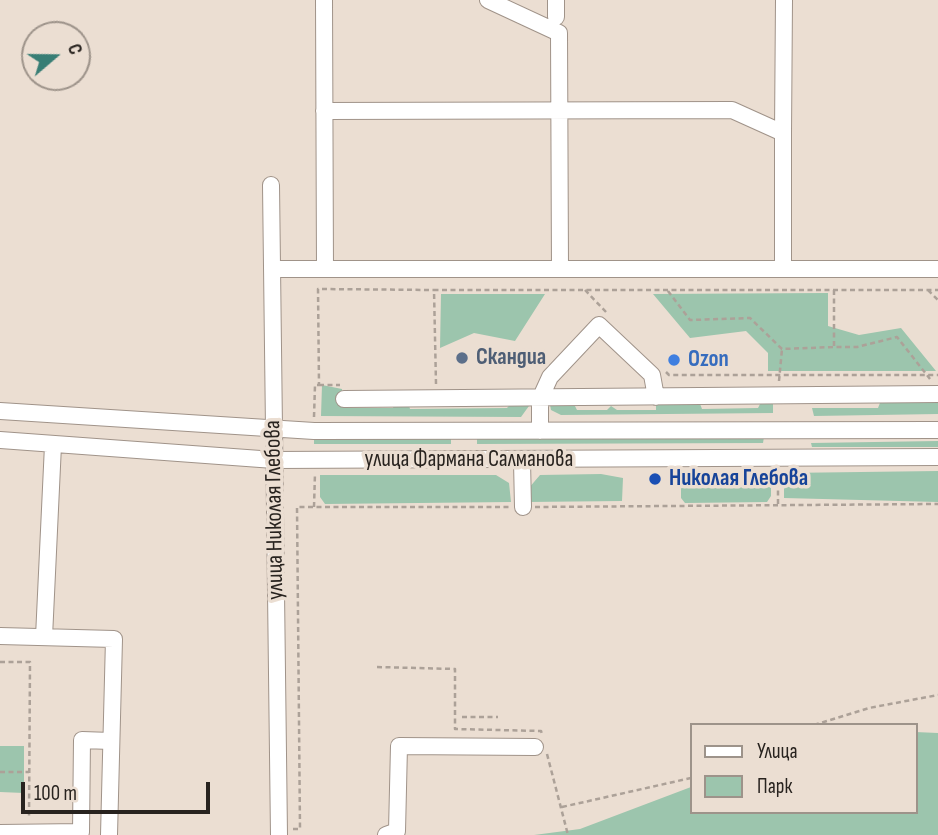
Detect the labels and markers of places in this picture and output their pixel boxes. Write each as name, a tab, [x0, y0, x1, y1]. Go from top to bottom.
place label: Скандиа	[476, 344, 546, 372]
place label: Ozon	[688, 346, 729, 374]
marker: Скандиа	[454, 350, 470, 366]
marker: Ozon	[666, 352, 682, 368]
place label: Николая Глебова	[669, 465, 808, 493]
marker: Николая Глебова	[647, 471, 663, 487]

